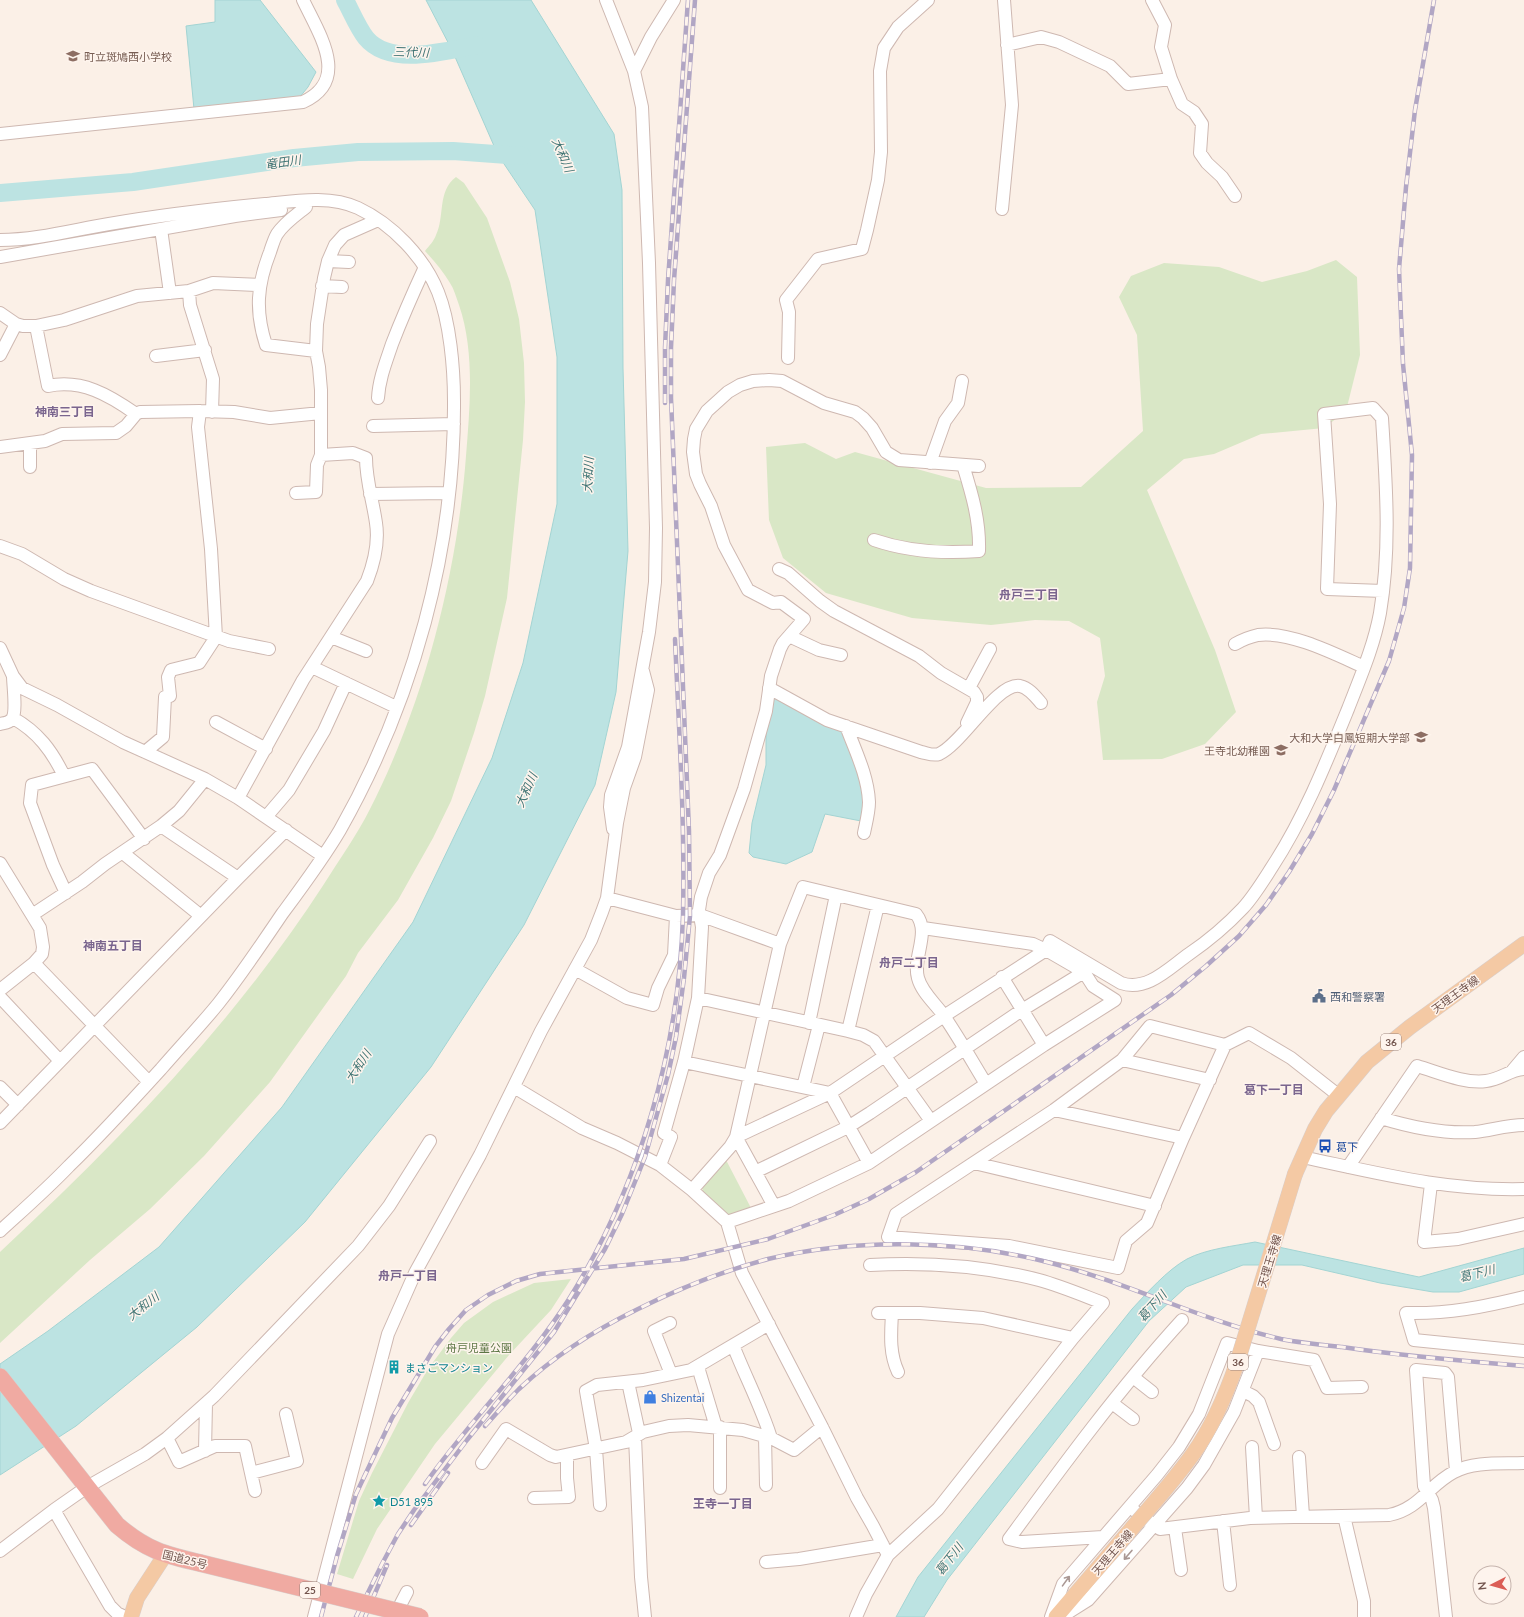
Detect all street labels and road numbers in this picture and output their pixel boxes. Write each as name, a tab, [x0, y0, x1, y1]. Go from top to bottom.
street label: 天理王寺線	[1429, 973, 1481, 1015]
road number: 36	[1381, 1034, 1401, 1050]
street label: 天理王寺線	[1255, 1233, 1283, 1289]
road number: 36	[1228, 1354, 1248, 1370]
street label: 天理王寺線	[1089, 1527, 1135, 1577]
street label: 国道25号	[161, 1547, 209, 1571]
road number: 25	[300, 1582, 320, 1598]

